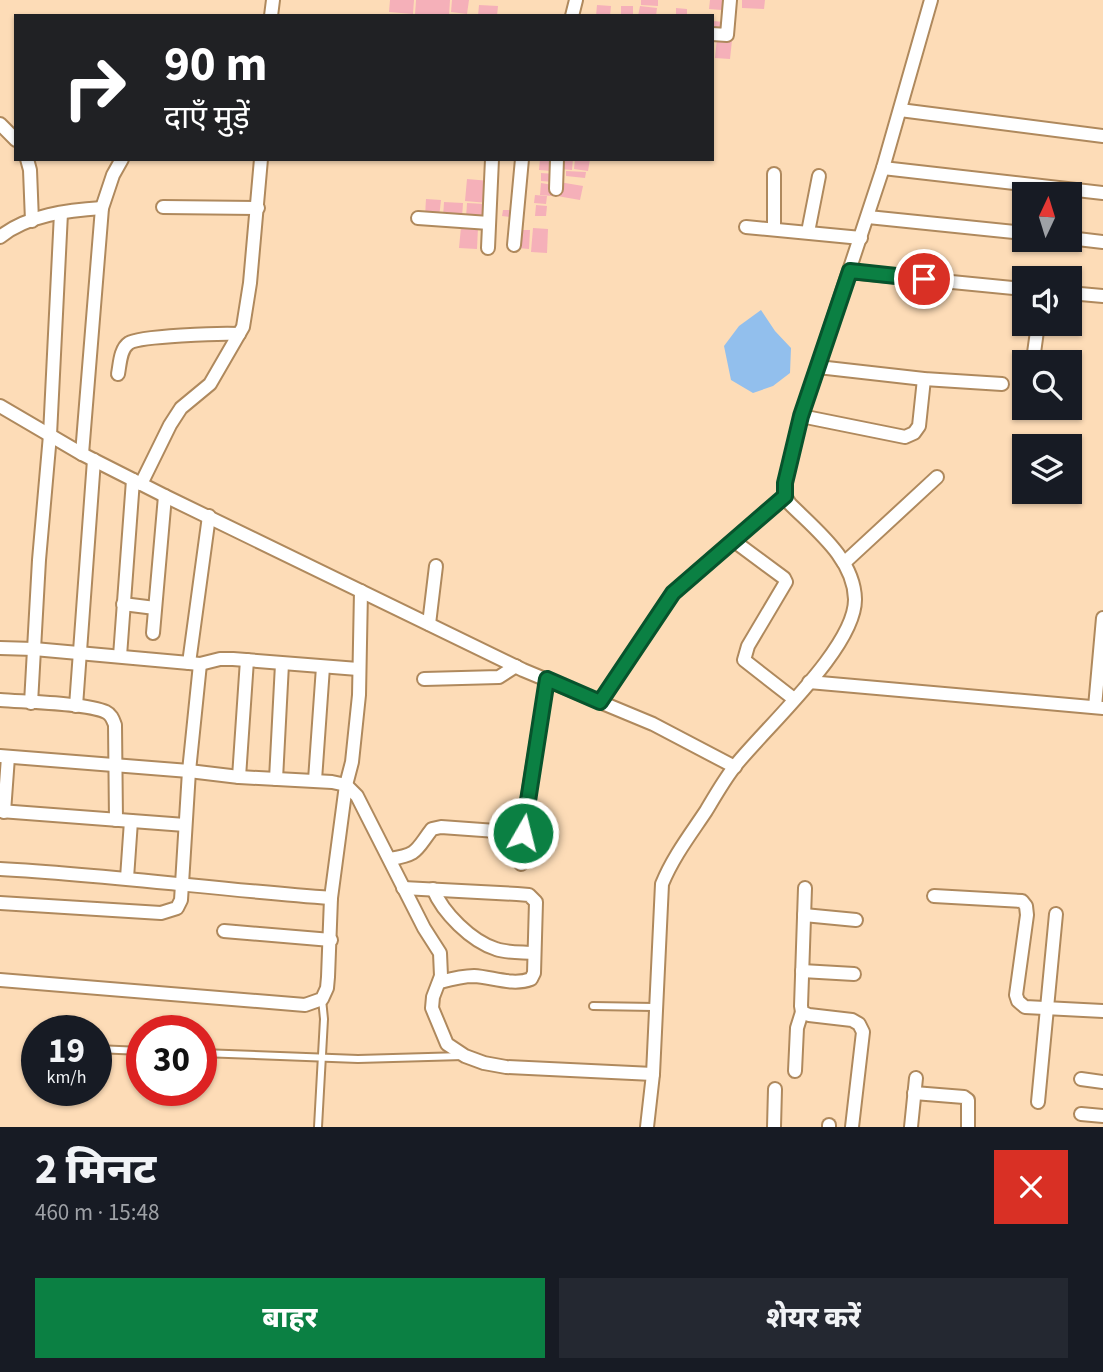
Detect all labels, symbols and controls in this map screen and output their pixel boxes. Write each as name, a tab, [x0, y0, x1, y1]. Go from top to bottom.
text: 90 m	[164, 30, 268, 100]
icon: right	[49, 42, 140, 133]
text: दाएँ मुड़ें	[164, 95, 250, 141]
north arrow	[1012, 182, 1082, 252]
map controls	[1012, 182, 1082, 504]
pin	[894, 249, 954, 309]
icon: arrive	[905, 260, 943, 298]
button: sound	[1012, 266, 1082, 336]
button: search	[1012, 350, 1082, 420]
button: layers	[1012, 434, 1082, 504]
position arrow	[486, 796, 560, 870]
speed limit sign: 30	[126, 1015, 217, 1106]
text: 19	[48, 1026, 85, 1076]
text: km/h	[47, 1065, 86, 1090]
text: 2 मिनट	[35, 1140, 156, 1200]
button: close	[994, 1150, 1068, 1224]
text: 460 m · 15:48	[35, 1196, 159, 1229]
button: बाहर	[35, 1278, 545, 1358]
button: शेयर करें	[559, 1278, 1068, 1358]

